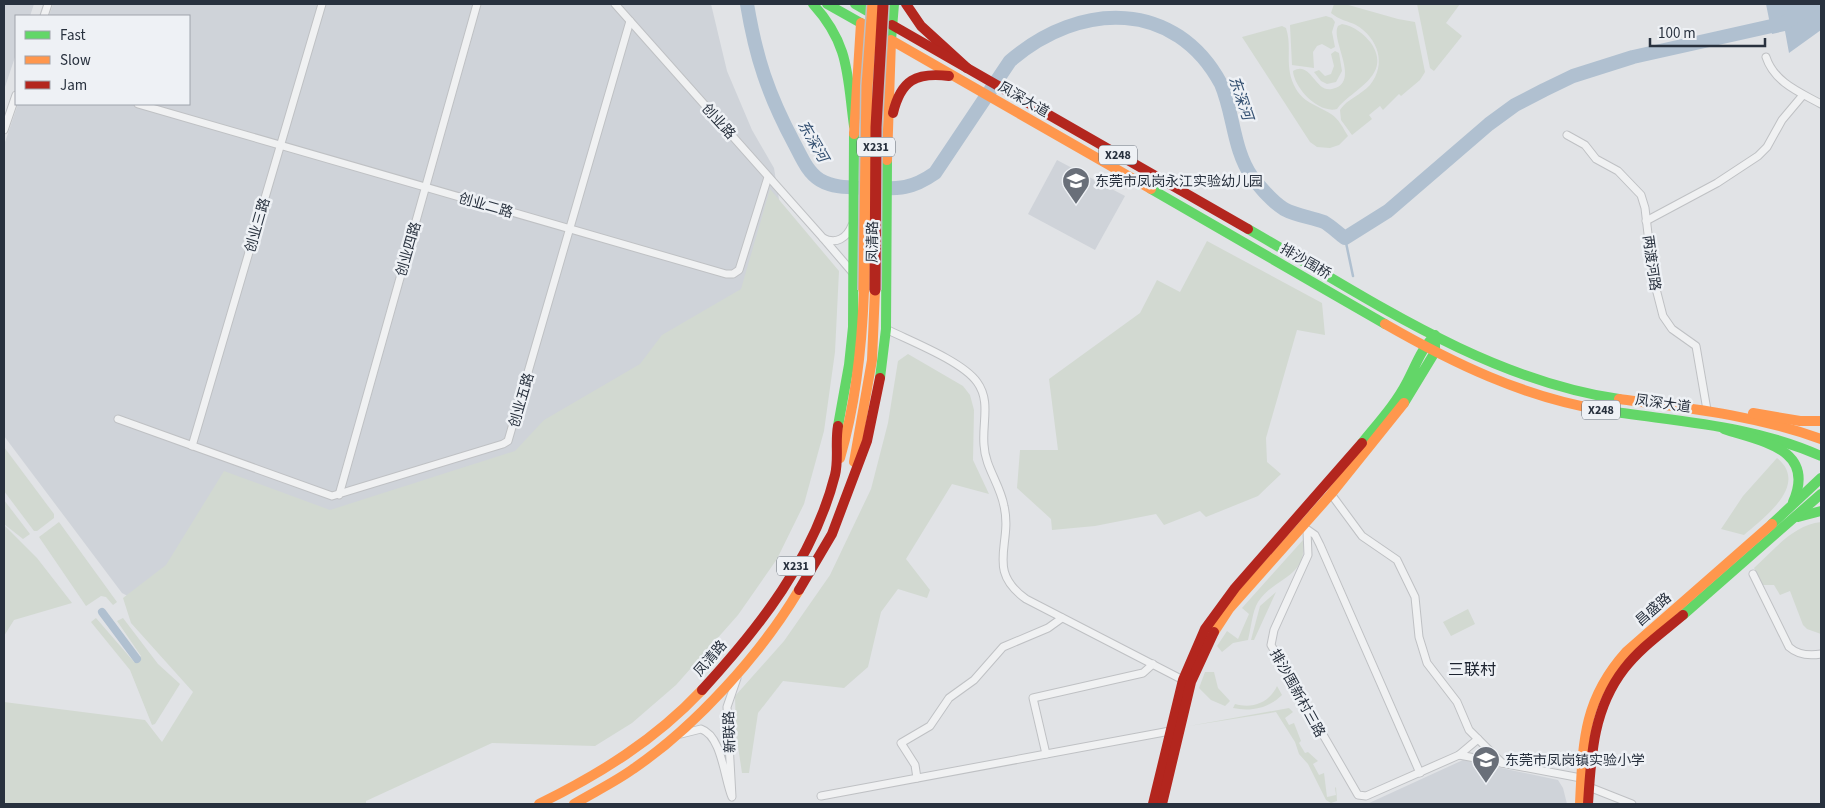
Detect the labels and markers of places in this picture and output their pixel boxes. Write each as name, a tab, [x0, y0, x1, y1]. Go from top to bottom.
school or university icon: 东莞市凤岗永江实验幼儿园	[1061, 166, 1091, 205]
place label: 东莞市凤岗永江实验幼儿园	[1095, 172, 1263, 192]
school or university icon: 东莞市凤岗镇实验小学	[1471, 745, 1501, 784]
place label: 东莞市凤岗镇实验小学	[1505, 751, 1645, 771]

